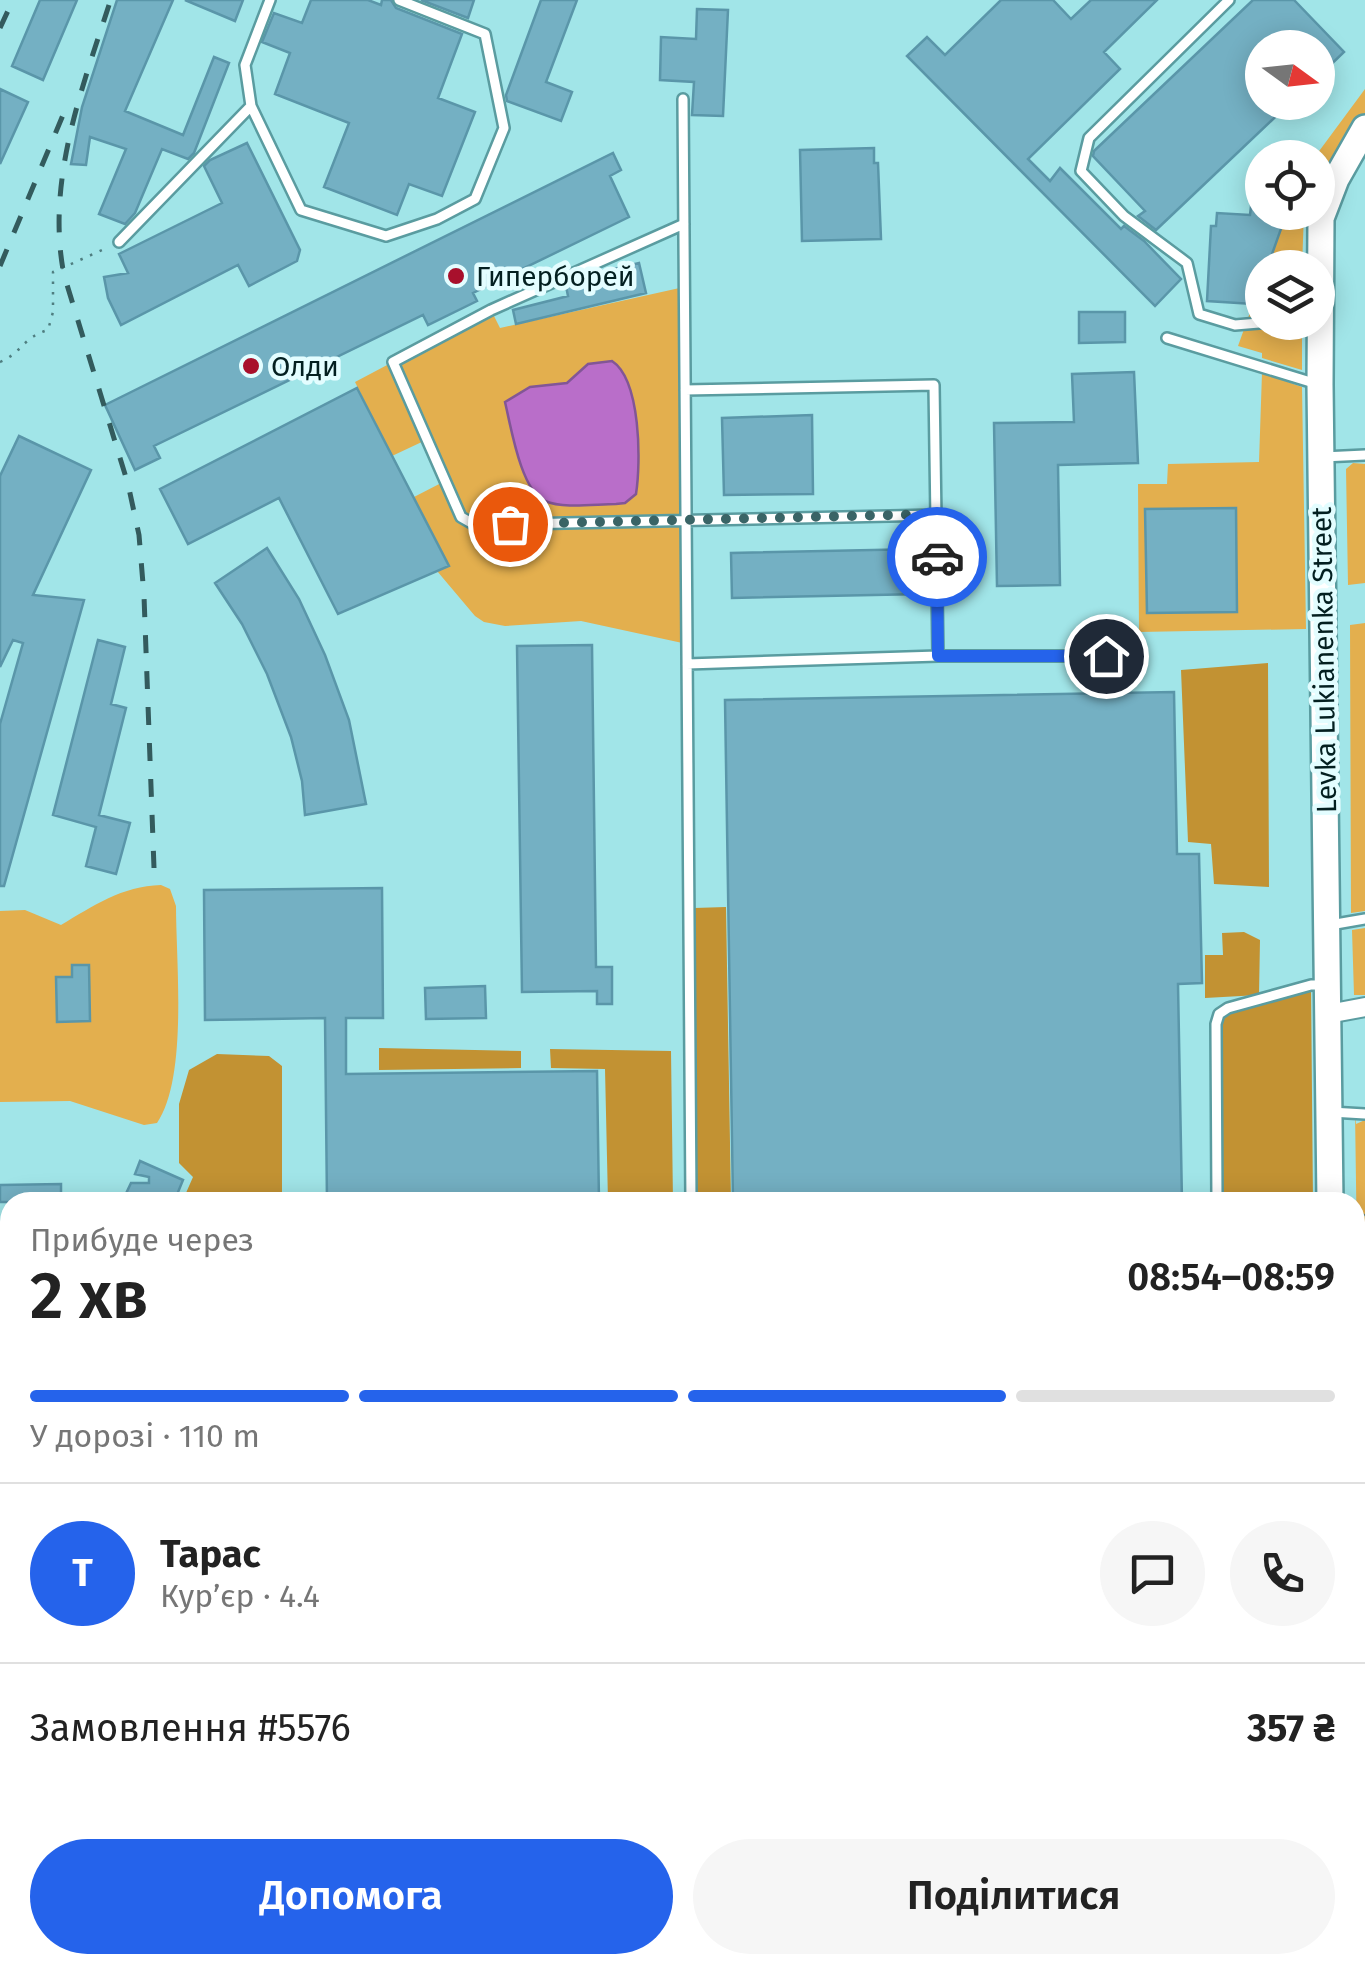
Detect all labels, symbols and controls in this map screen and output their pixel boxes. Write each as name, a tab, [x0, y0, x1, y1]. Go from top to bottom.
north arrow	[1245, 30, 1335, 120]
map controls	[1245, 30, 1335, 340]
button: locate	[1245, 140, 1335, 230]
button: layers	[1245, 250, 1335, 340]
place label: Гиперборей	[476, 260, 634, 293]
marker: Гиперборей	[445, 265, 467, 287]
place label: Олди	[271, 350, 339, 383]
marker: Олди	[240, 355, 262, 377]
pin	[468, 482, 553, 567]
icon: bag	[483, 497, 538, 552]
street label: Levka Lukianenka Street	[1305, 506, 1343, 814]
courier	[887, 507, 987, 607]
icon: car	[910, 530, 965, 585]
pin	[1064, 614, 1149, 699]
icon: home	[1079, 629, 1134, 684]
text: Прибуде через	[30, 1221, 254, 1259]
text: 08:54–08:59	[1127, 1254, 1335, 1300]
text: 2 хв	[30, 1257, 148, 1335]
text: У дорозі · 110 m	[30, 1417, 260, 1455]
button: chat	[1100, 1521, 1205, 1626]
button: phone	[1230, 1521, 1335, 1626]
text: Тарас	[160, 1531, 261, 1577]
text: Т	[72, 1550, 93, 1596]
text: Кур’єр · 4.4	[160, 1577, 320, 1615]
text: Замовлення #5576	[30, 1705, 351, 1751]
text: 357 ₴	[1247, 1705, 1335, 1751]
button: Допомога	[30, 1839, 673, 1954]
button: Поділитися	[693, 1839, 1335, 1954]

